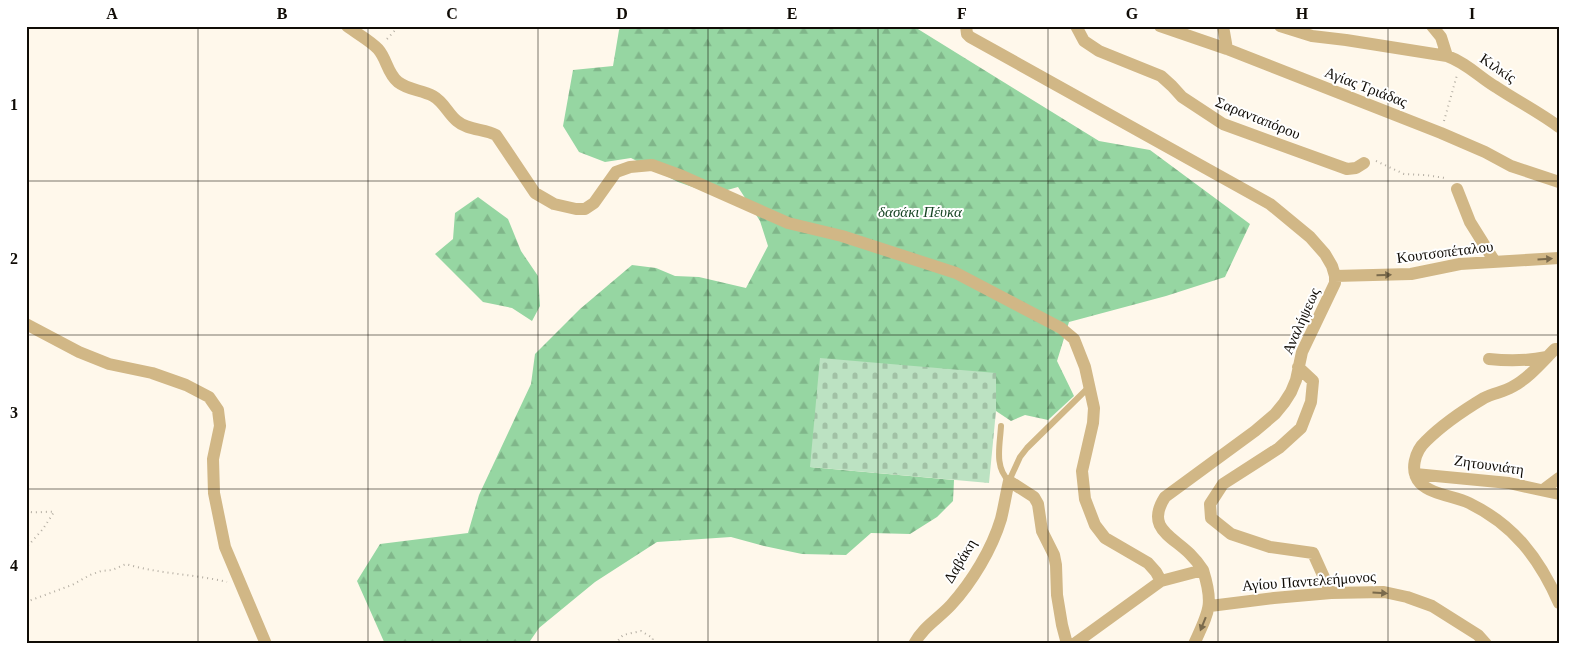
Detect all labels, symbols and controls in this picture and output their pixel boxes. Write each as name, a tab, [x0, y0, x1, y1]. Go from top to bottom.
text: A	[106, 5, 118, 22]
text: B	[277, 5, 288, 22]
text: C	[446, 5, 458, 22]
text: D	[616, 5, 628, 22]
text: E	[787, 5, 797, 22]
text: F	[957, 5, 967, 22]
text: G	[1126, 5, 1139, 22]
text: H	[1296, 5, 1309, 22]
text: I	[1469, 5, 1475, 22]
street label: Κιλκίς	[1477, 50, 1519, 86]
street label: Αγίας Τριάδας	[1322, 64, 1410, 110]
street label: Σαρανταπόρου	[1213, 94, 1303, 142]
text: 1	[10, 96, 18, 113]
park label: δασάκι Πέυκα	[878, 204, 963, 220]
street label: Κουτσοπέταλου	[1396, 238, 1494, 266]
text: 2	[10, 250, 18, 267]
one-way arrow	[1538, 255, 1554, 263]
one-way arrow	[1376, 271, 1392, 279]
street label: Αναλήψεως	[1279, 285, 1323, 357]
text: 3	[10, 404, 18, 421]
street label: Ζητουνιάτη	[1453, 452, 1525, 478]
street label: Δαβάκη	[941, 536, 979, 586]
text: 4	[10, 557, 18, 574]
street label: Αγίου Παντελεήμονος	[1242, 568, 1377, 594]
one-way arrow	[1373, 589, 1389, 597]
one-way arrow	[1199, 617, 1207, 632]

